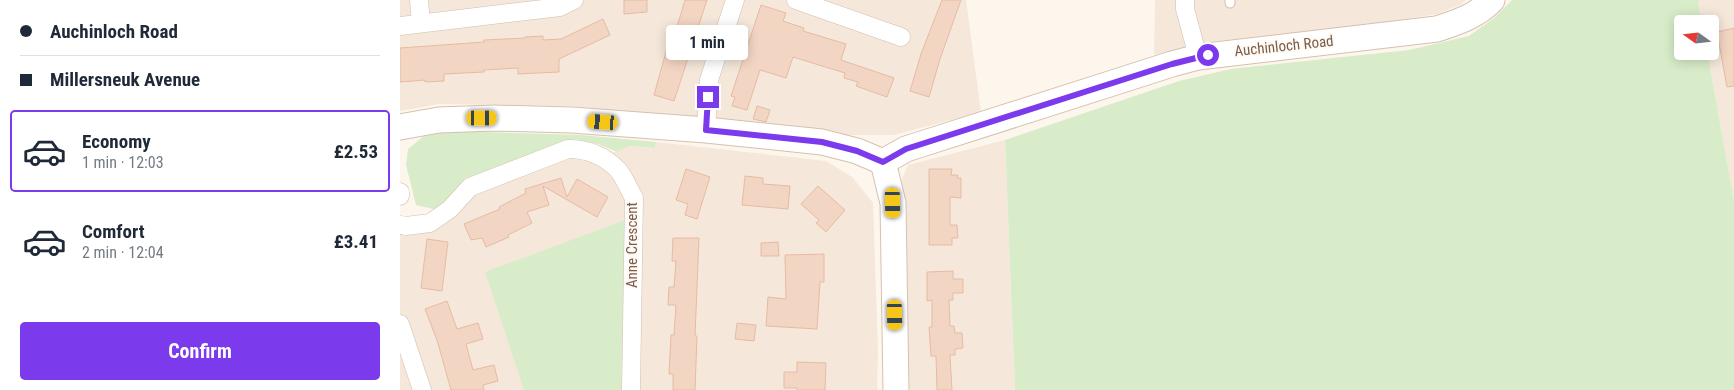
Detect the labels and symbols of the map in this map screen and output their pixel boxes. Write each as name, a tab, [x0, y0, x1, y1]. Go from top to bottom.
north arrow	[1674, 15, 1719, 60]
callout: 1 min	[667, 24, 749, 59]
street label: Auchinloch Road	[1234, 32, 1334, 60]
route start	[1197, 44, 1219, 66]
route end	[697, 86, 719, 108]
car	[467, 111, 497, 126]
car	[587, 113, 618, 131]
car	[885, 188, 900, 218]
street label: Anne Crescent	[623, 202, 641, 288]
car	[887, 300, 902, 330]

